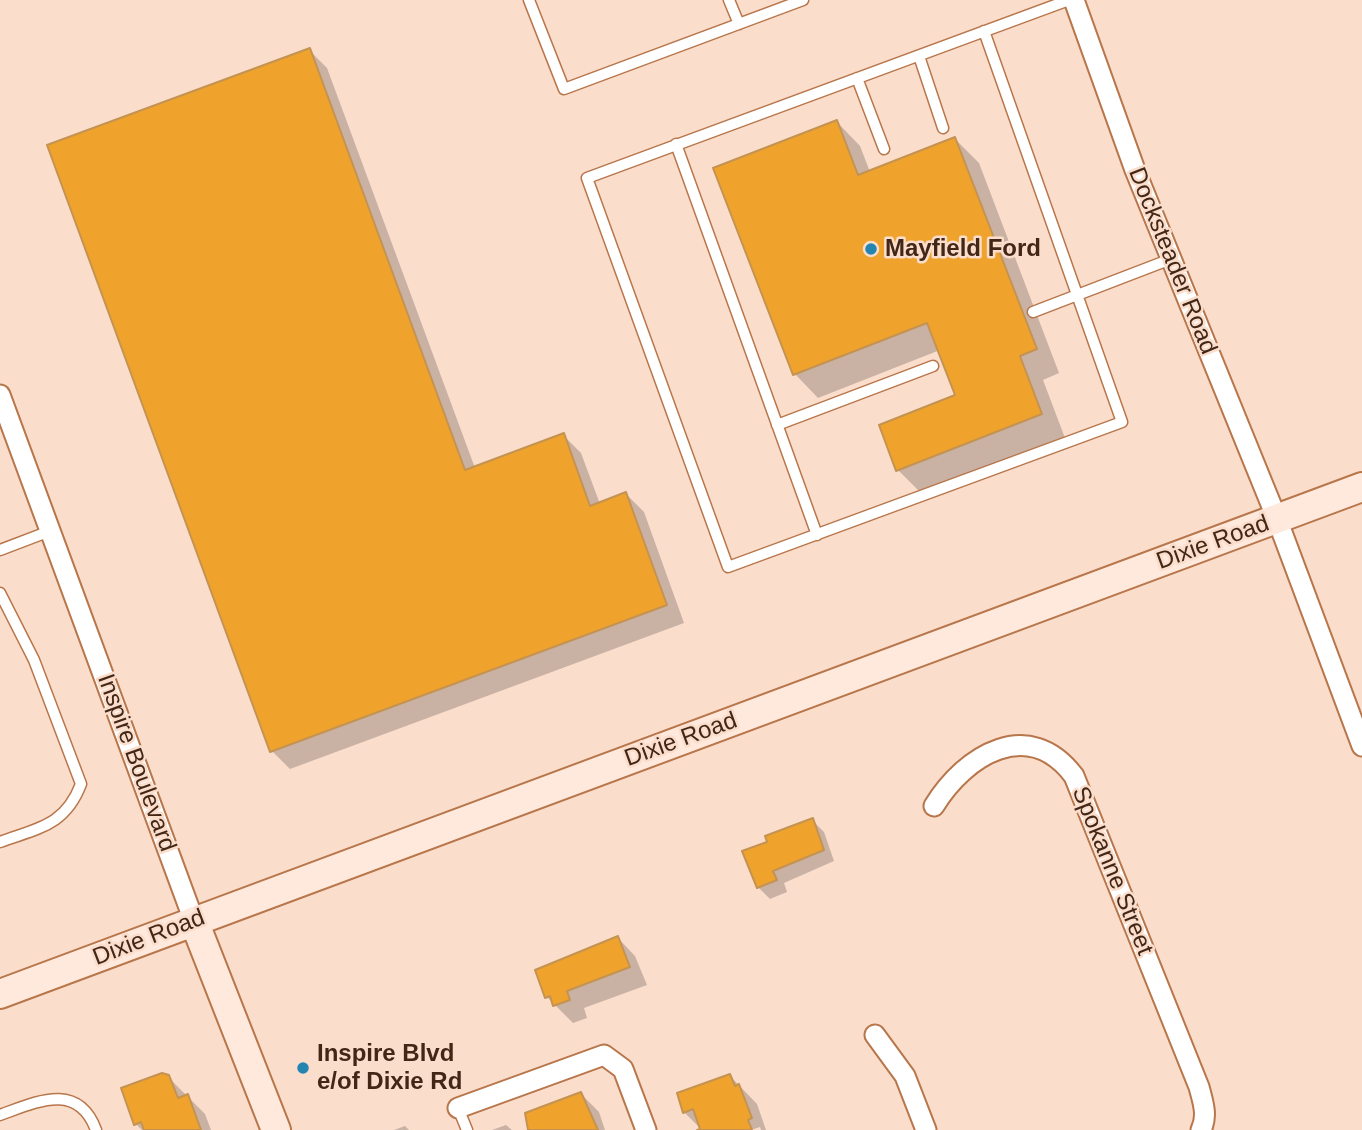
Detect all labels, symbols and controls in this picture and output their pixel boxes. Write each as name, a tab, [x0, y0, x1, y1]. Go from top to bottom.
street label: Docksteader Road	[1121, 163, 1223, 359]
place label: Mayfield Ford	[885, 235, 1041, 263]
marker: Mayfield Ford	[863, 241, 879, 257]
street label: Dixie Road	[1153, 509, 1273, 577]
street label: Inspire Boulevard	[91, 670, 181, 856]
street label: Dixie Road	[621, 706, 741, 774]
street label: Spokanne Street	[1065, 783, 1159, 959]
street label: Dixie Road	[89, 904, 209, 972]
place label: Inspire Blvd e/of Dixie Rd	[317, 1040, 462, 1096]
marker: Inspire Blvd e/of Dixie Rd	[295, 1060, 311, 1076]

